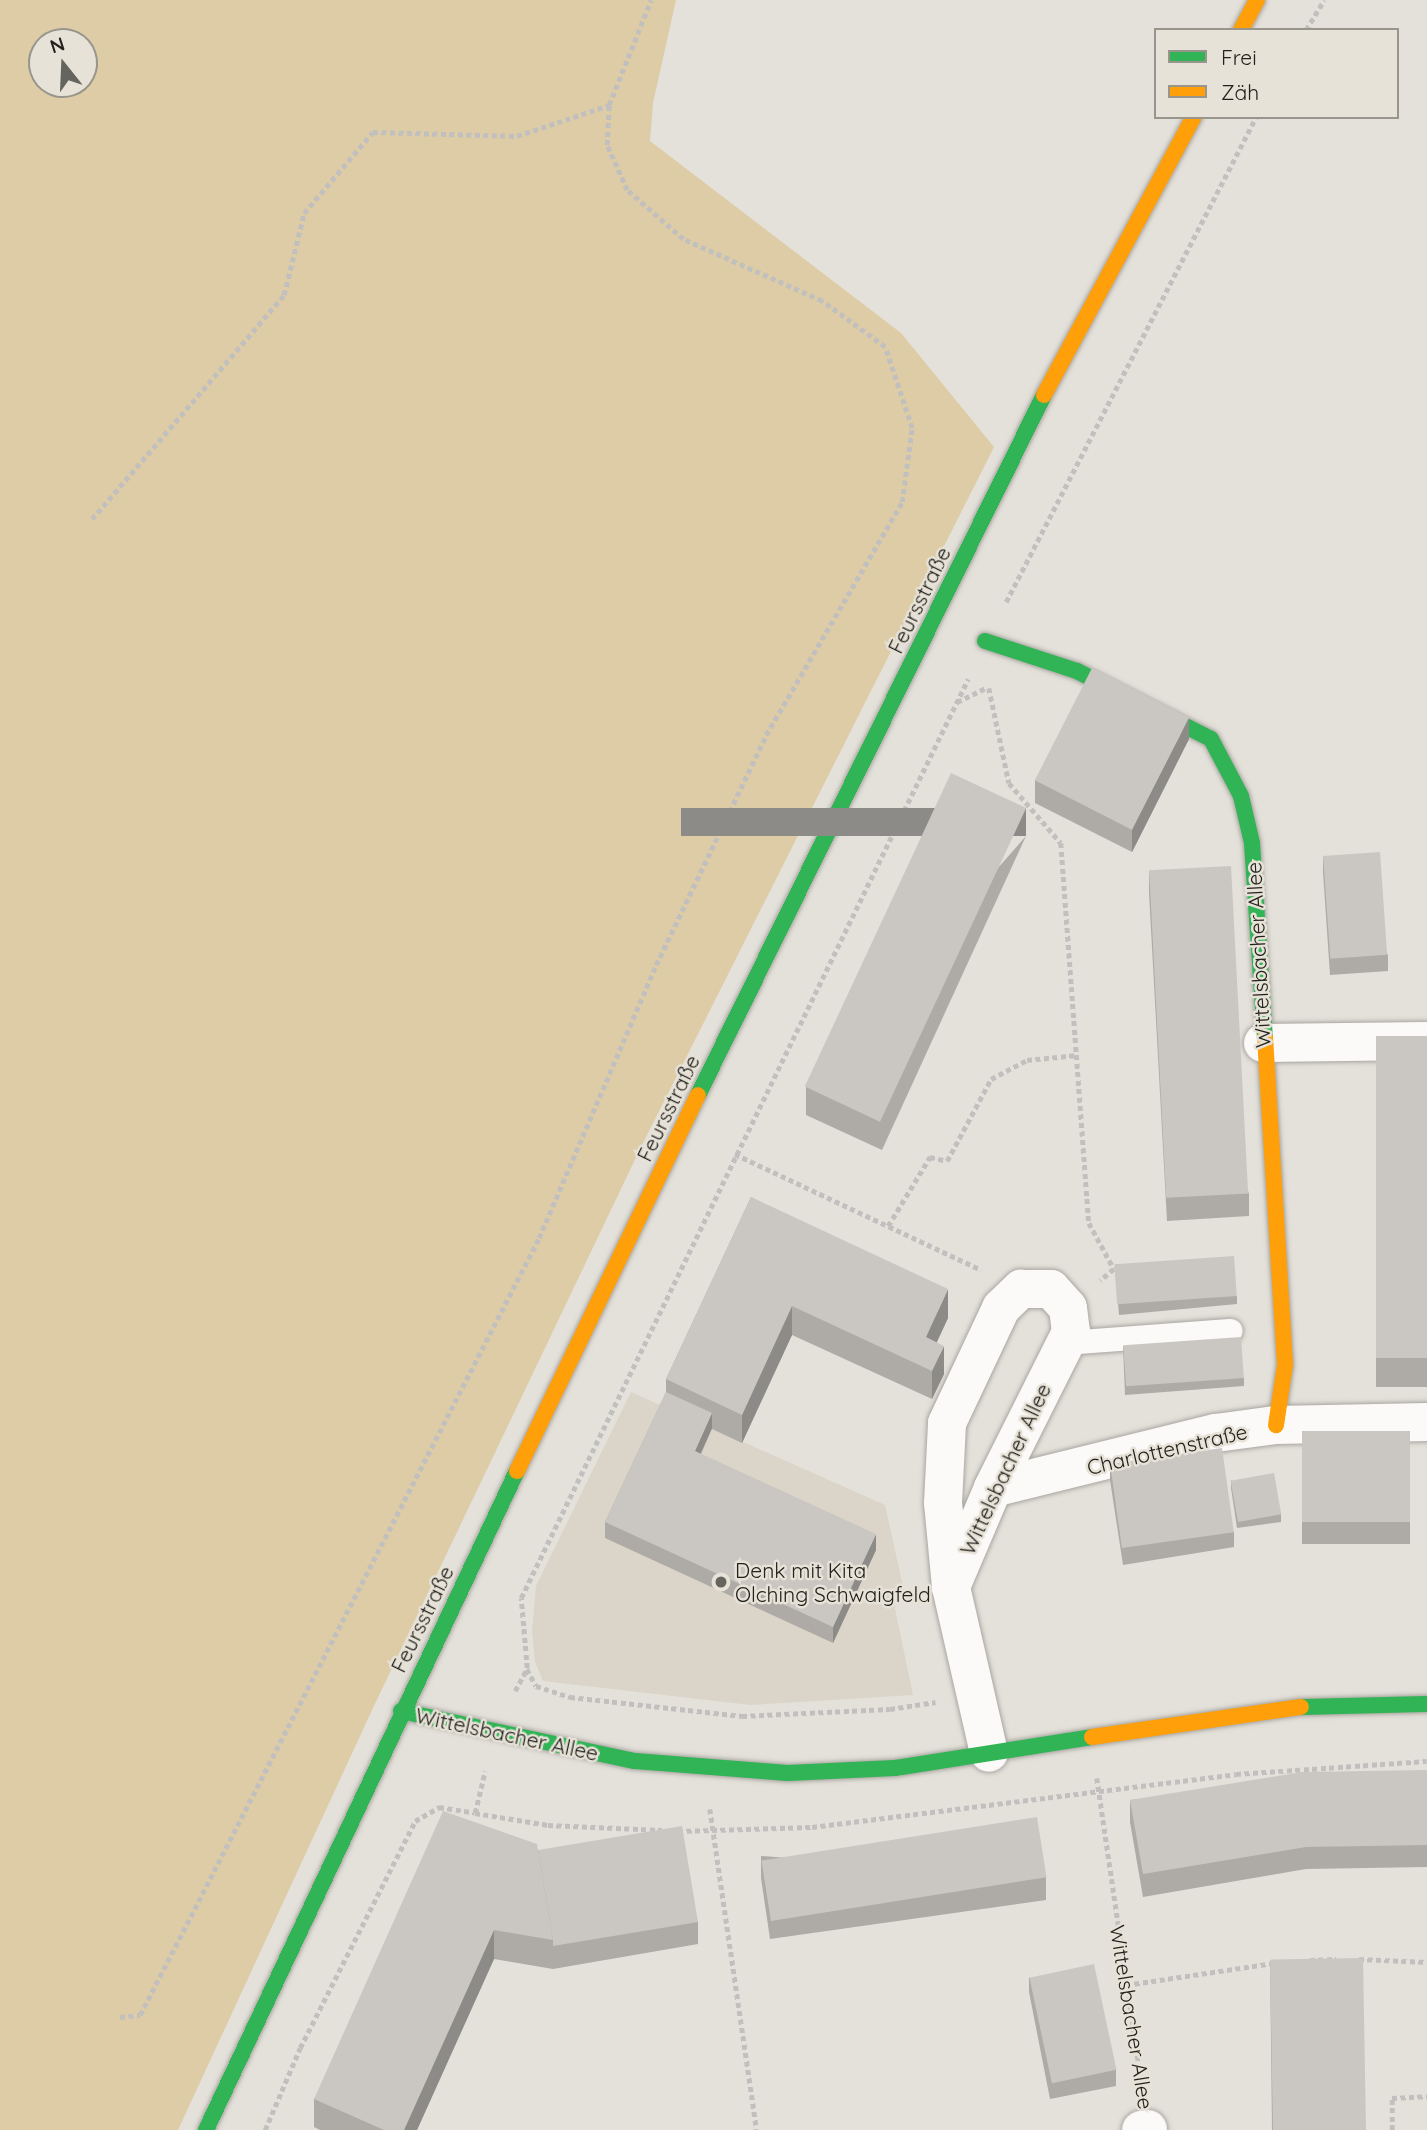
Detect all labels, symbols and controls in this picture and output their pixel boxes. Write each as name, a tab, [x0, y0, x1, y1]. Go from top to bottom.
north arrow	[28, 28, 98, 98]
legend	[1154, 28, 1399, 119]
text: N	[47, 31, 67, 59]
text: Frei	[1221, 44, 1257, 70]
text: Zäh	[1221, 79, 1259, 105]
street label: Feursstraße	[882, 543, 956, 657]
street label: Wittelsbacher Allee	[1241, 861, 1275, 1049]
street label: Feursstraße	[631, 1051, 705, 1165]
street label: Wittelsbacher Allee	[954, 1379, 1056, 1559]
street label: Charlottenstraße	[1084, 1418, 1250, 1480]
place label: Denk mit Kita Olching Schwaigfeld	[735, 1557, 931, 1607]
street label: Feursstraße	[385, 1562, 459, 1676]
marker: Denk mit Kita Olching Schwaigfeld	[713, 1574, 729, 1590]
street label: Wittelsbacher Allee	[413, 1702, 601, 1766]
street label: Wittelsbacher Allee	[1105, 1923, 1159, 2111]

